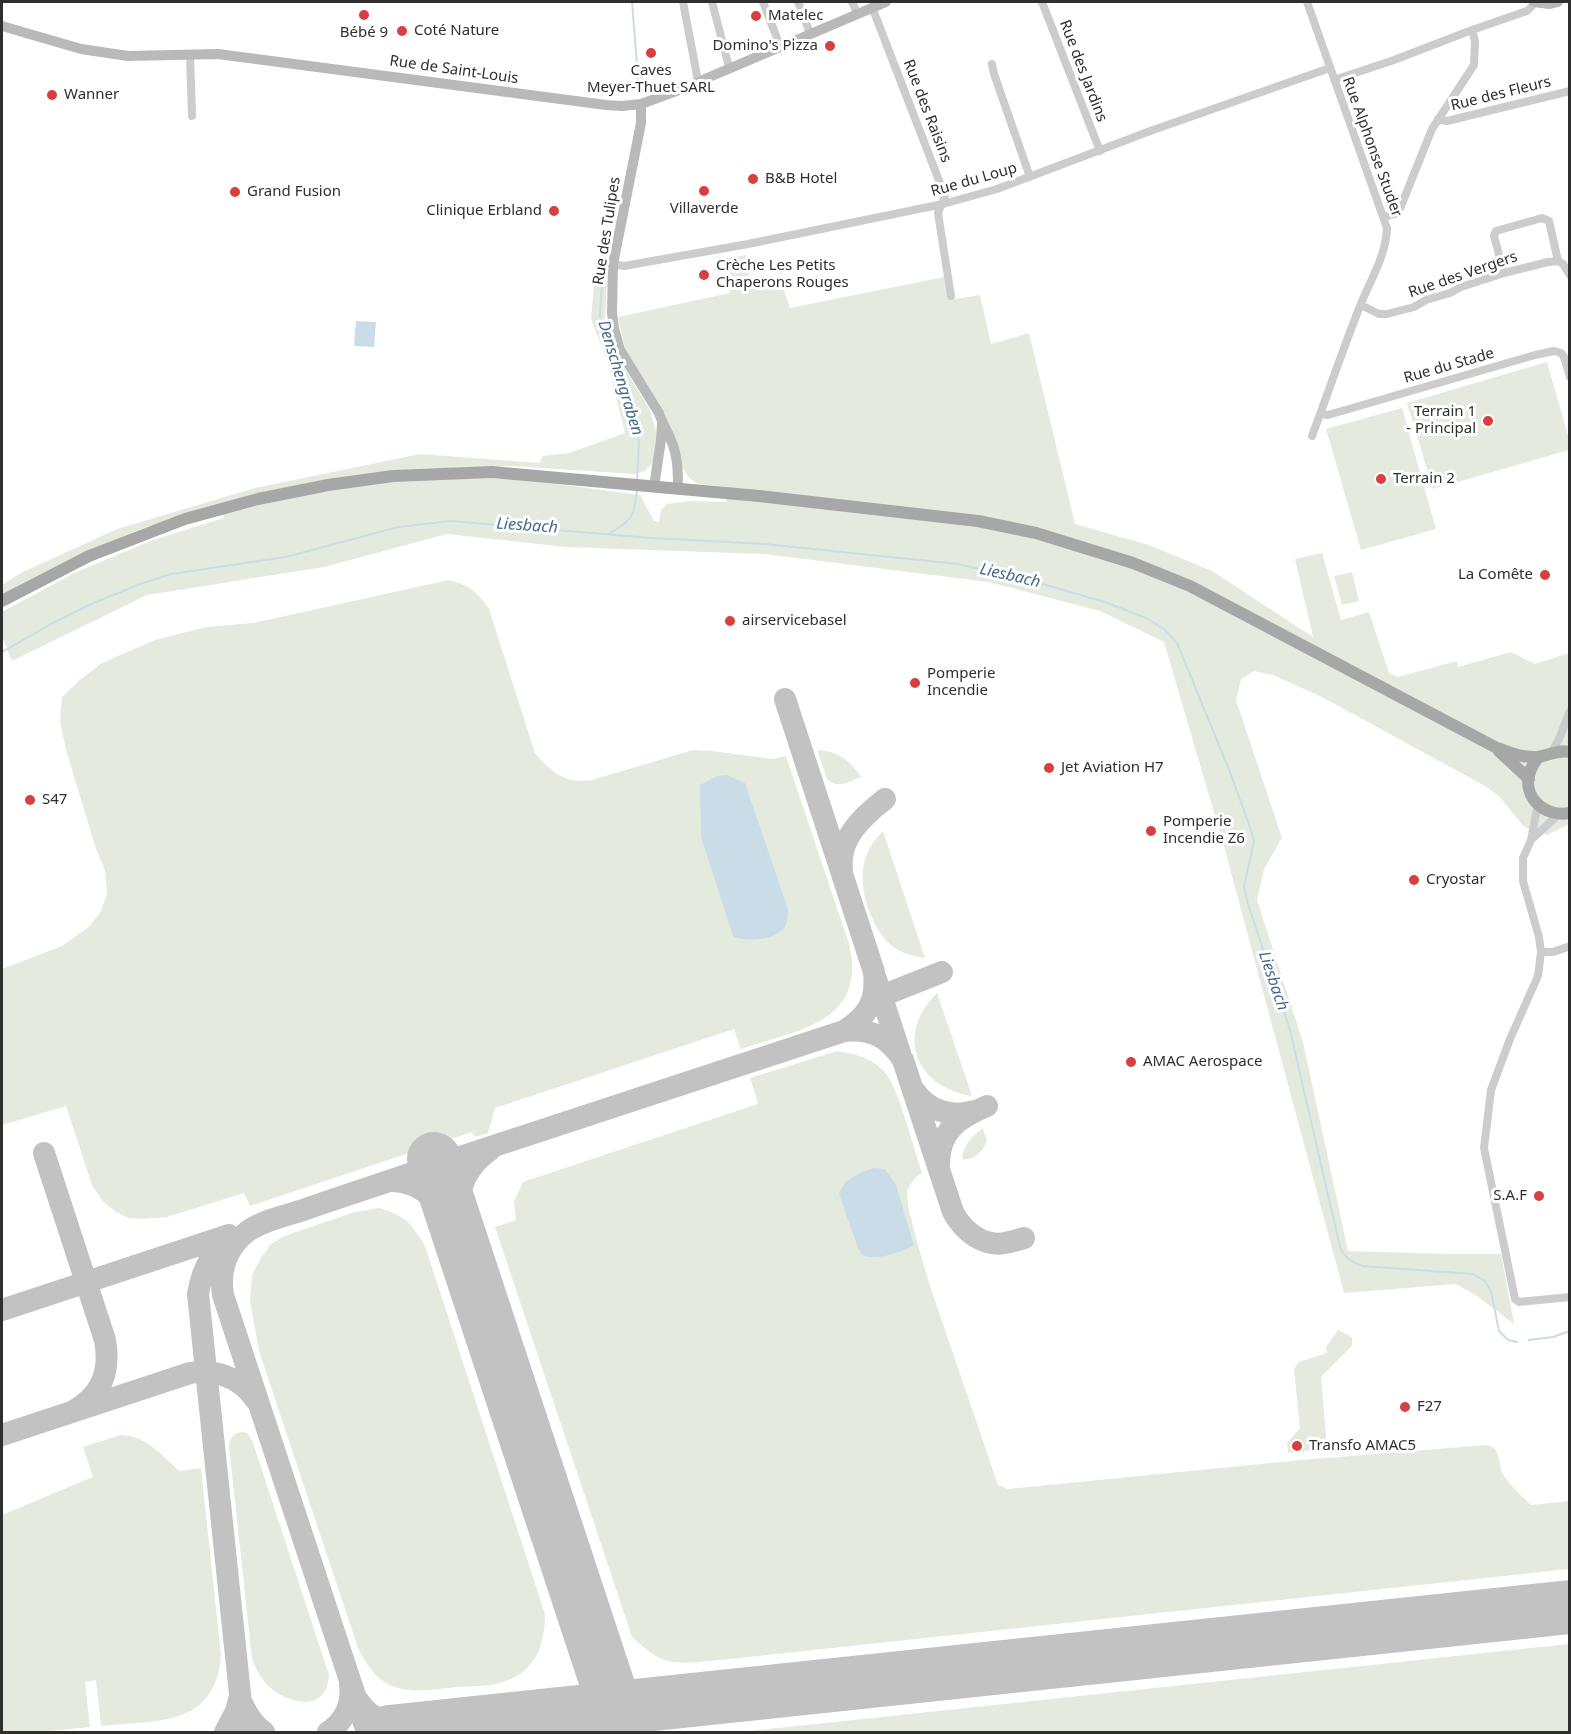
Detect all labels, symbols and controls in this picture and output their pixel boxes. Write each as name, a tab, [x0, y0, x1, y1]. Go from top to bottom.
place label: Matelec	[768, 7, 823, 25]
marker: Bébé 9	[357, 8, 371, 22]
marker: Matelec	[749, 9, 763, 23]
street label: Rue des Jardins	[1055, 18, 1111, 124]
place label: Coté Nature	[414, 22, 499, 40]
place label: Bébé 9	[340, 24, 388, 42]
marker: Coté Nature	[395, 24, 409, 38]
place label: Domino's Pizza	[712, 37, 818, 55]
marker: Domino's Pizza	[823, 39, 837, 53]
marker: Caves Meyer-Thuet SARL	[644, 46, 658, 60]
street label: Rue de Saint-Louis	[388, 52, 520, 88]
street label: Rue des Raisins	[899, 57, 955, 165]
place label: Caves Meyer-Thuet SARL	[587, 62, 715, 97]
street label: Rue des Fleurs	[1449, 73, 1553, 115]
street label: Rue Alphonse Studer	[1338, 75, 1406, 219]
place label: Wanner	[64, 86, 119, 104]
marker: Wanner	[45, 88, 59, 102]
street label: Rue du Loup	[929, 159, 1019, 201]
place label: B&B Hotel	[765, 170, 837, 188]
marker: B&B Hotel	[746, 172, 760, 186]
street label: Rue des Tulipes	[590, 176, 624, 286]
place label: Grand Fusion	[247, 183, 341, 201]
marker: Villaverde	[697, 184, 711, 198]
marker: Grand Fusion	[228, 185, 242, 199]
place label: Villaverde	[670, 200, 738, 218]
place label: Clinique Erbland	[426, 202, 542, 220]
marker: Clinique Erbland	[547, 204, 561, 218]
street label: Rue des Vergers	[1406, 248, 1520, 302]
place label: Crèche Les Petits Chaperons Rouges	[716, 257, 849, 292]
marker: Crèche Les Petits Chaperons Rouges	[697, 268, 711, 282]
water label: Denschengraben	[593, 318, 647, 438]
street label: Rue du Stade	[1402, 345, 1496, 387]
place label: Terrain 1 - Principal	[1406, 403, 1476, 438]
marker: Terrain 1 - Principal	[1481, 414, 1495, 428]
place label: Terrain 2	[1393, 470, 1455, 488]
marker: Terrain 2	[1374, 472, 1388, 486]
water label: Liesbach	[496, 514, 558, 538]
water label: Liesbach	[978, 560, 1042, 592]
place label: La Comête	[1458, 566, 1533, 584]
marker: La Comête	[1538, 568, 1552, 582]
place label: airservicebasel	[742, 612, 847, 630]
marker: airservicebasel	[723, 614, 737, 628]
place label: Pomperie Incendie	[927, 665, 995, 700]
marker: Pomperie Incendie	[908, 676, 922, 690]
place label: Jet Aviation H7	[1061, 759, 1164, 777]
marker: Jet Aviation H7	[1042, 761, 1056, 775]
place label: S47	[42, 791, 67, 809]
marker: S47	[23, 793, 37, 807]
place label: Pomperie Incendie Z6	[1163, 813, 1245, 848]
marker: Pomperie Incendie Z6	[1144, 824, 1158, 838]
place label: Cryostar	[1426, 871, 1486, 889]
marker: Cryostar	[1407, 873, 1421, 887]
water label: Liesbach	[1254, 949, 1292, 1013]
place label: AMAC Aerospace	[1143, 1053, 1262, 1071]
marker: AMAC Aerospace	[1124, 1055, 1138, 1069]
place label: S.A.F	[1493, 1187, 1527, 1205]
marker: S.A.F	[1532, 1189, 1546, 1203]
place label: F27	[1417, 1398, 1442, 1416]
marker: F27	[1398, 1400, 1412, 1414]
place label: Transfo AMAC5	[1309, 1437, 1416, 1455]
marker: Transfo AMAC5	[1290, 1439, 1304, 1453]

